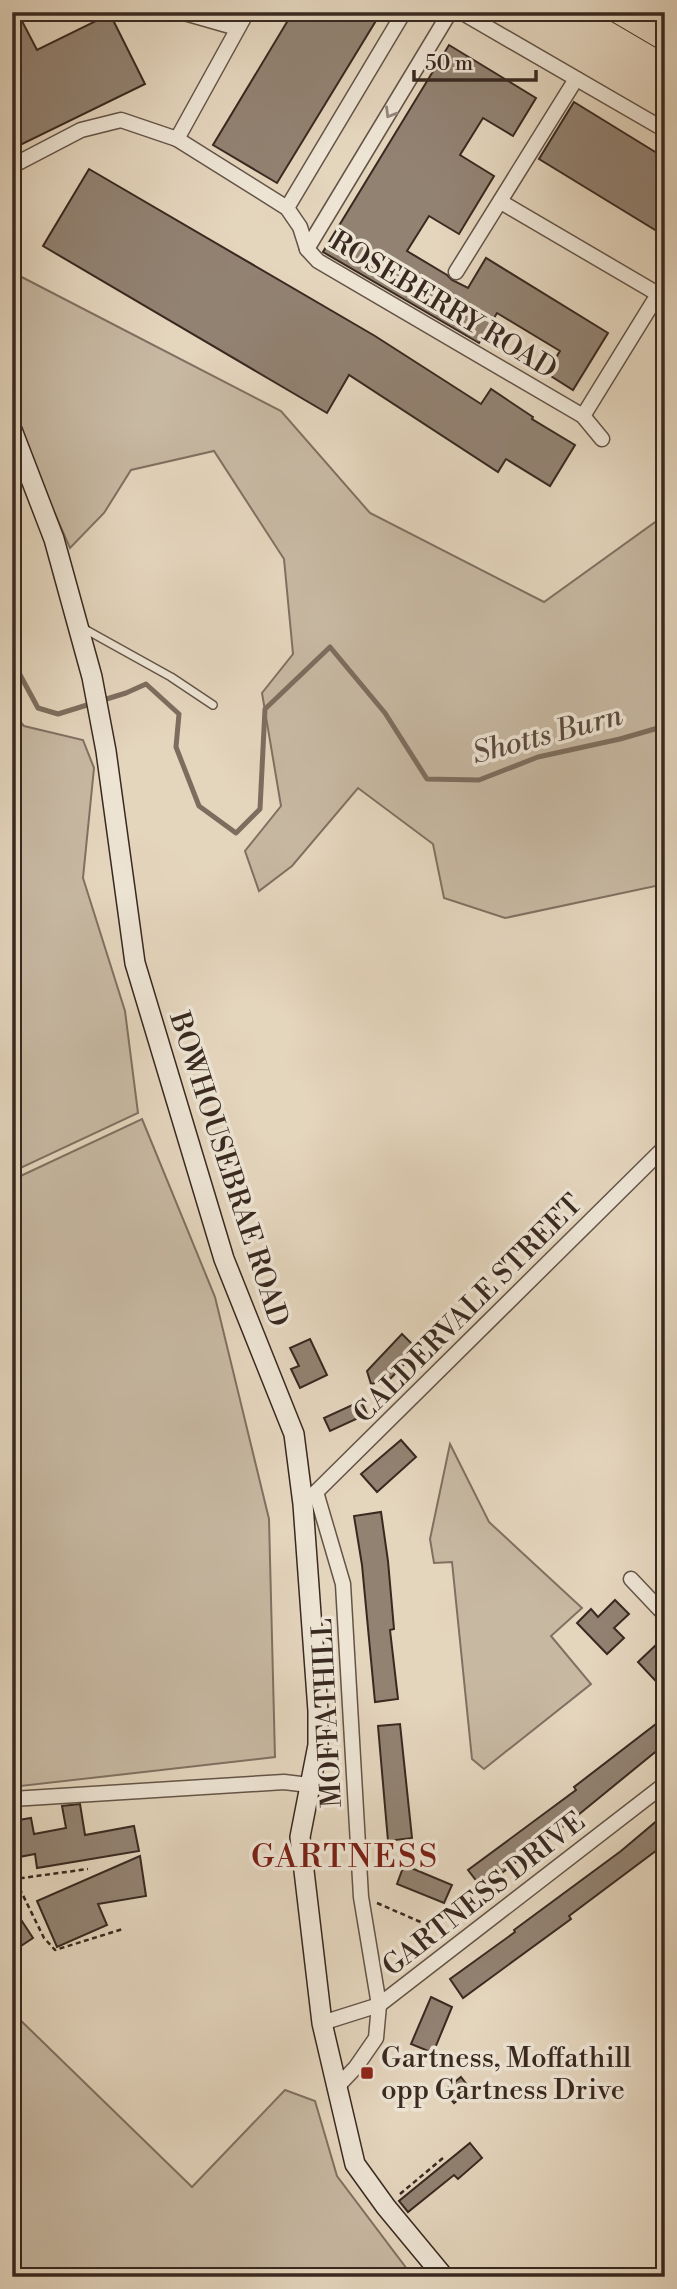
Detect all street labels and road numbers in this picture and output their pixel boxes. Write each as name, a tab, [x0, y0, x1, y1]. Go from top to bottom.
street label: ROSEBERRY ROAD	[324, 224, 563, 387]
street label: BOWHOUSEBRAE ROAD	[161, 1007, 296, 1331]
street label: CALDERVALE STREET	[346, 1187, 590, 1431]
street label: MOFFATHILL	[305, 1617, 350, 1808]
street label: GARTNESS DRIVE	[376, 1804, 592, 1984]

